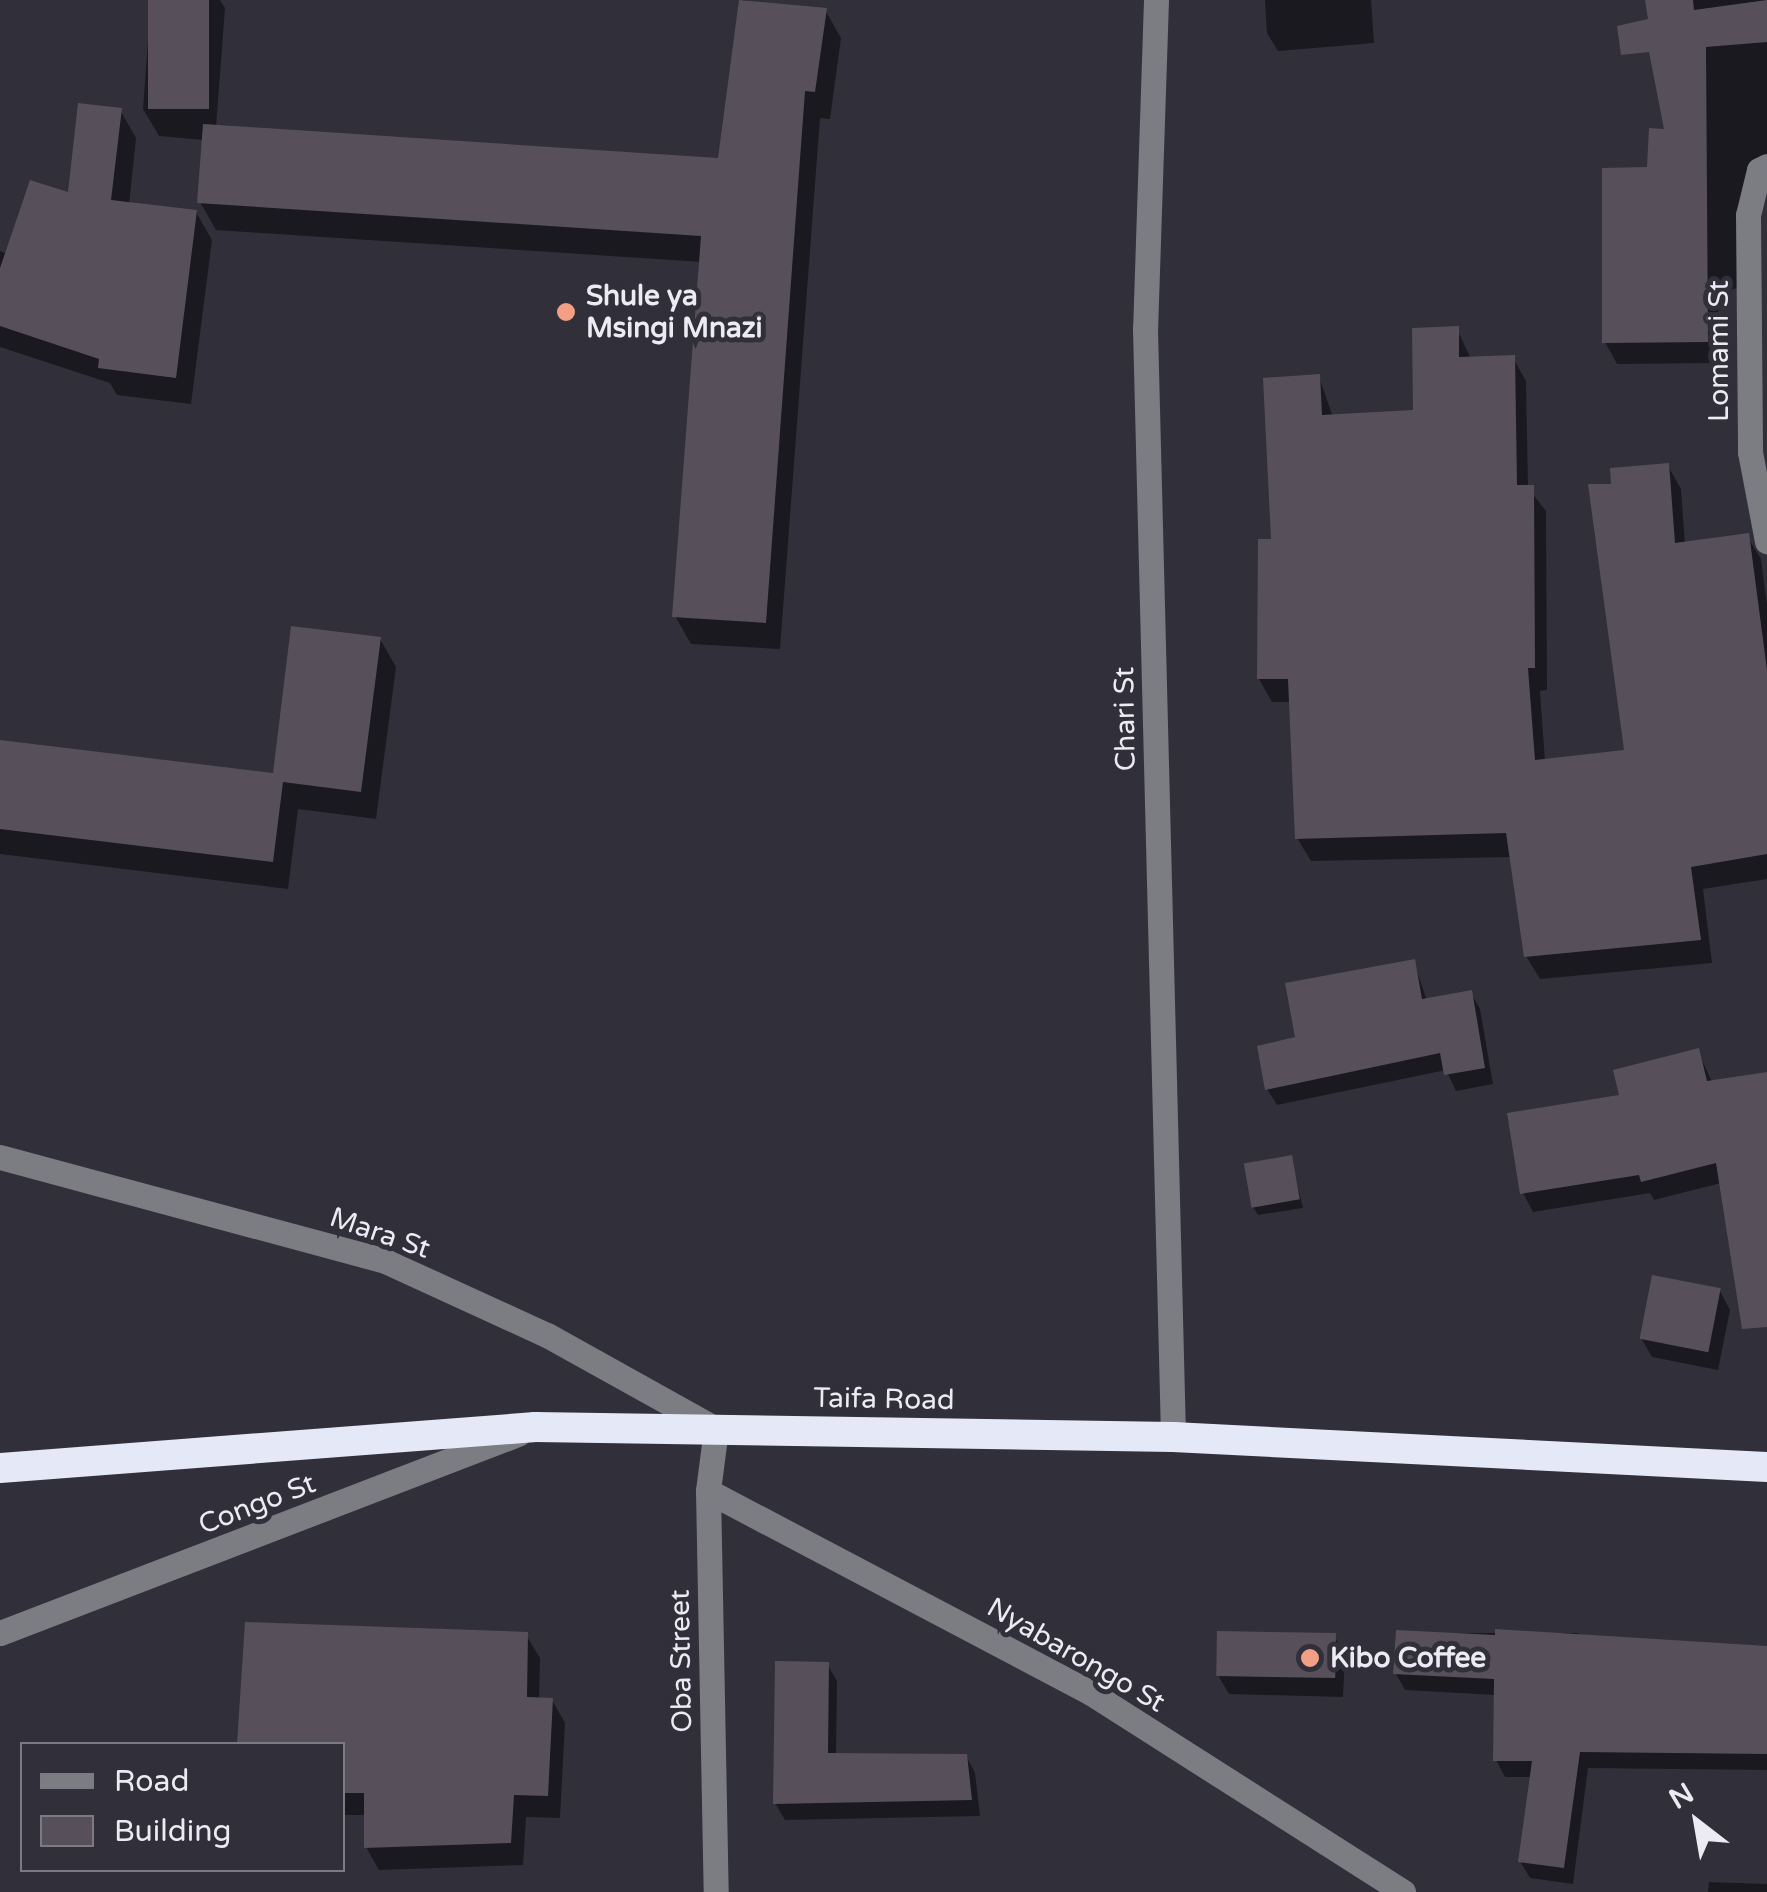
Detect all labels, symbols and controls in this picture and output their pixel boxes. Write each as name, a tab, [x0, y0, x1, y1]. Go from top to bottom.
place label: Shule ya Msingi Mnazi	[586, 279, 763, 345]
street label: Lomami St	[1702, 280, 1736, 422]
marker: Shule ya Msingi Mnazi	[555, 301, 577, 323]
street label: Chari St	[1107, 666, 1143, 772]
street label: Mara St	[325, 1200, 435, 1266]
street label: Taifa Road	[813, 1381, 955, 1417]
street label: Congo St	[194, 1466, 320, 1542]
street label: Oba Street	[663, 1589, 699, 1733]
street label: Nyabarongo St	[981, 1590, 1171, 1720]
place label: Kibo Coffee	[1330, 1641, 1486, 1675]
marker: Kibo Coffee	[1299, 1647, 1321, 1669]
legend	[20, 1742, 345, 1872]
text: Road	[114, 1763, 189, 1800]
north arrow	[1647, 1772, 1747, 1872]
text: N	[1663, 1776, 1700, 1817]
text: Building	[114, 1813, 231, 1850]

